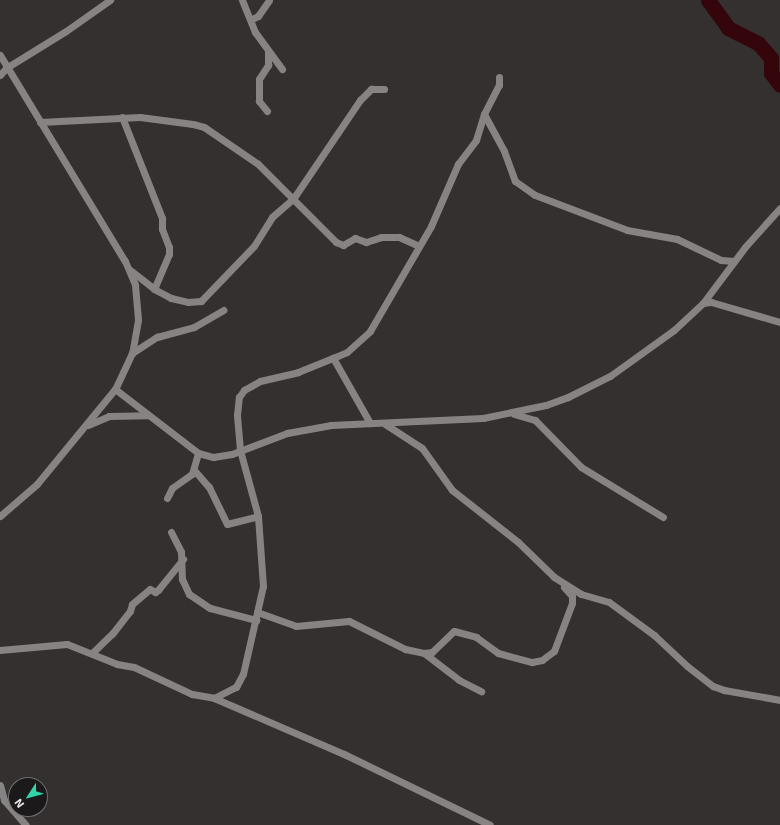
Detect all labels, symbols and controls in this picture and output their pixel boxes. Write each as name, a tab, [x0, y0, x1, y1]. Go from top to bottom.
north arrow	[8, 777, 48, 817]
text: N	[11, 797, 26, 811]

